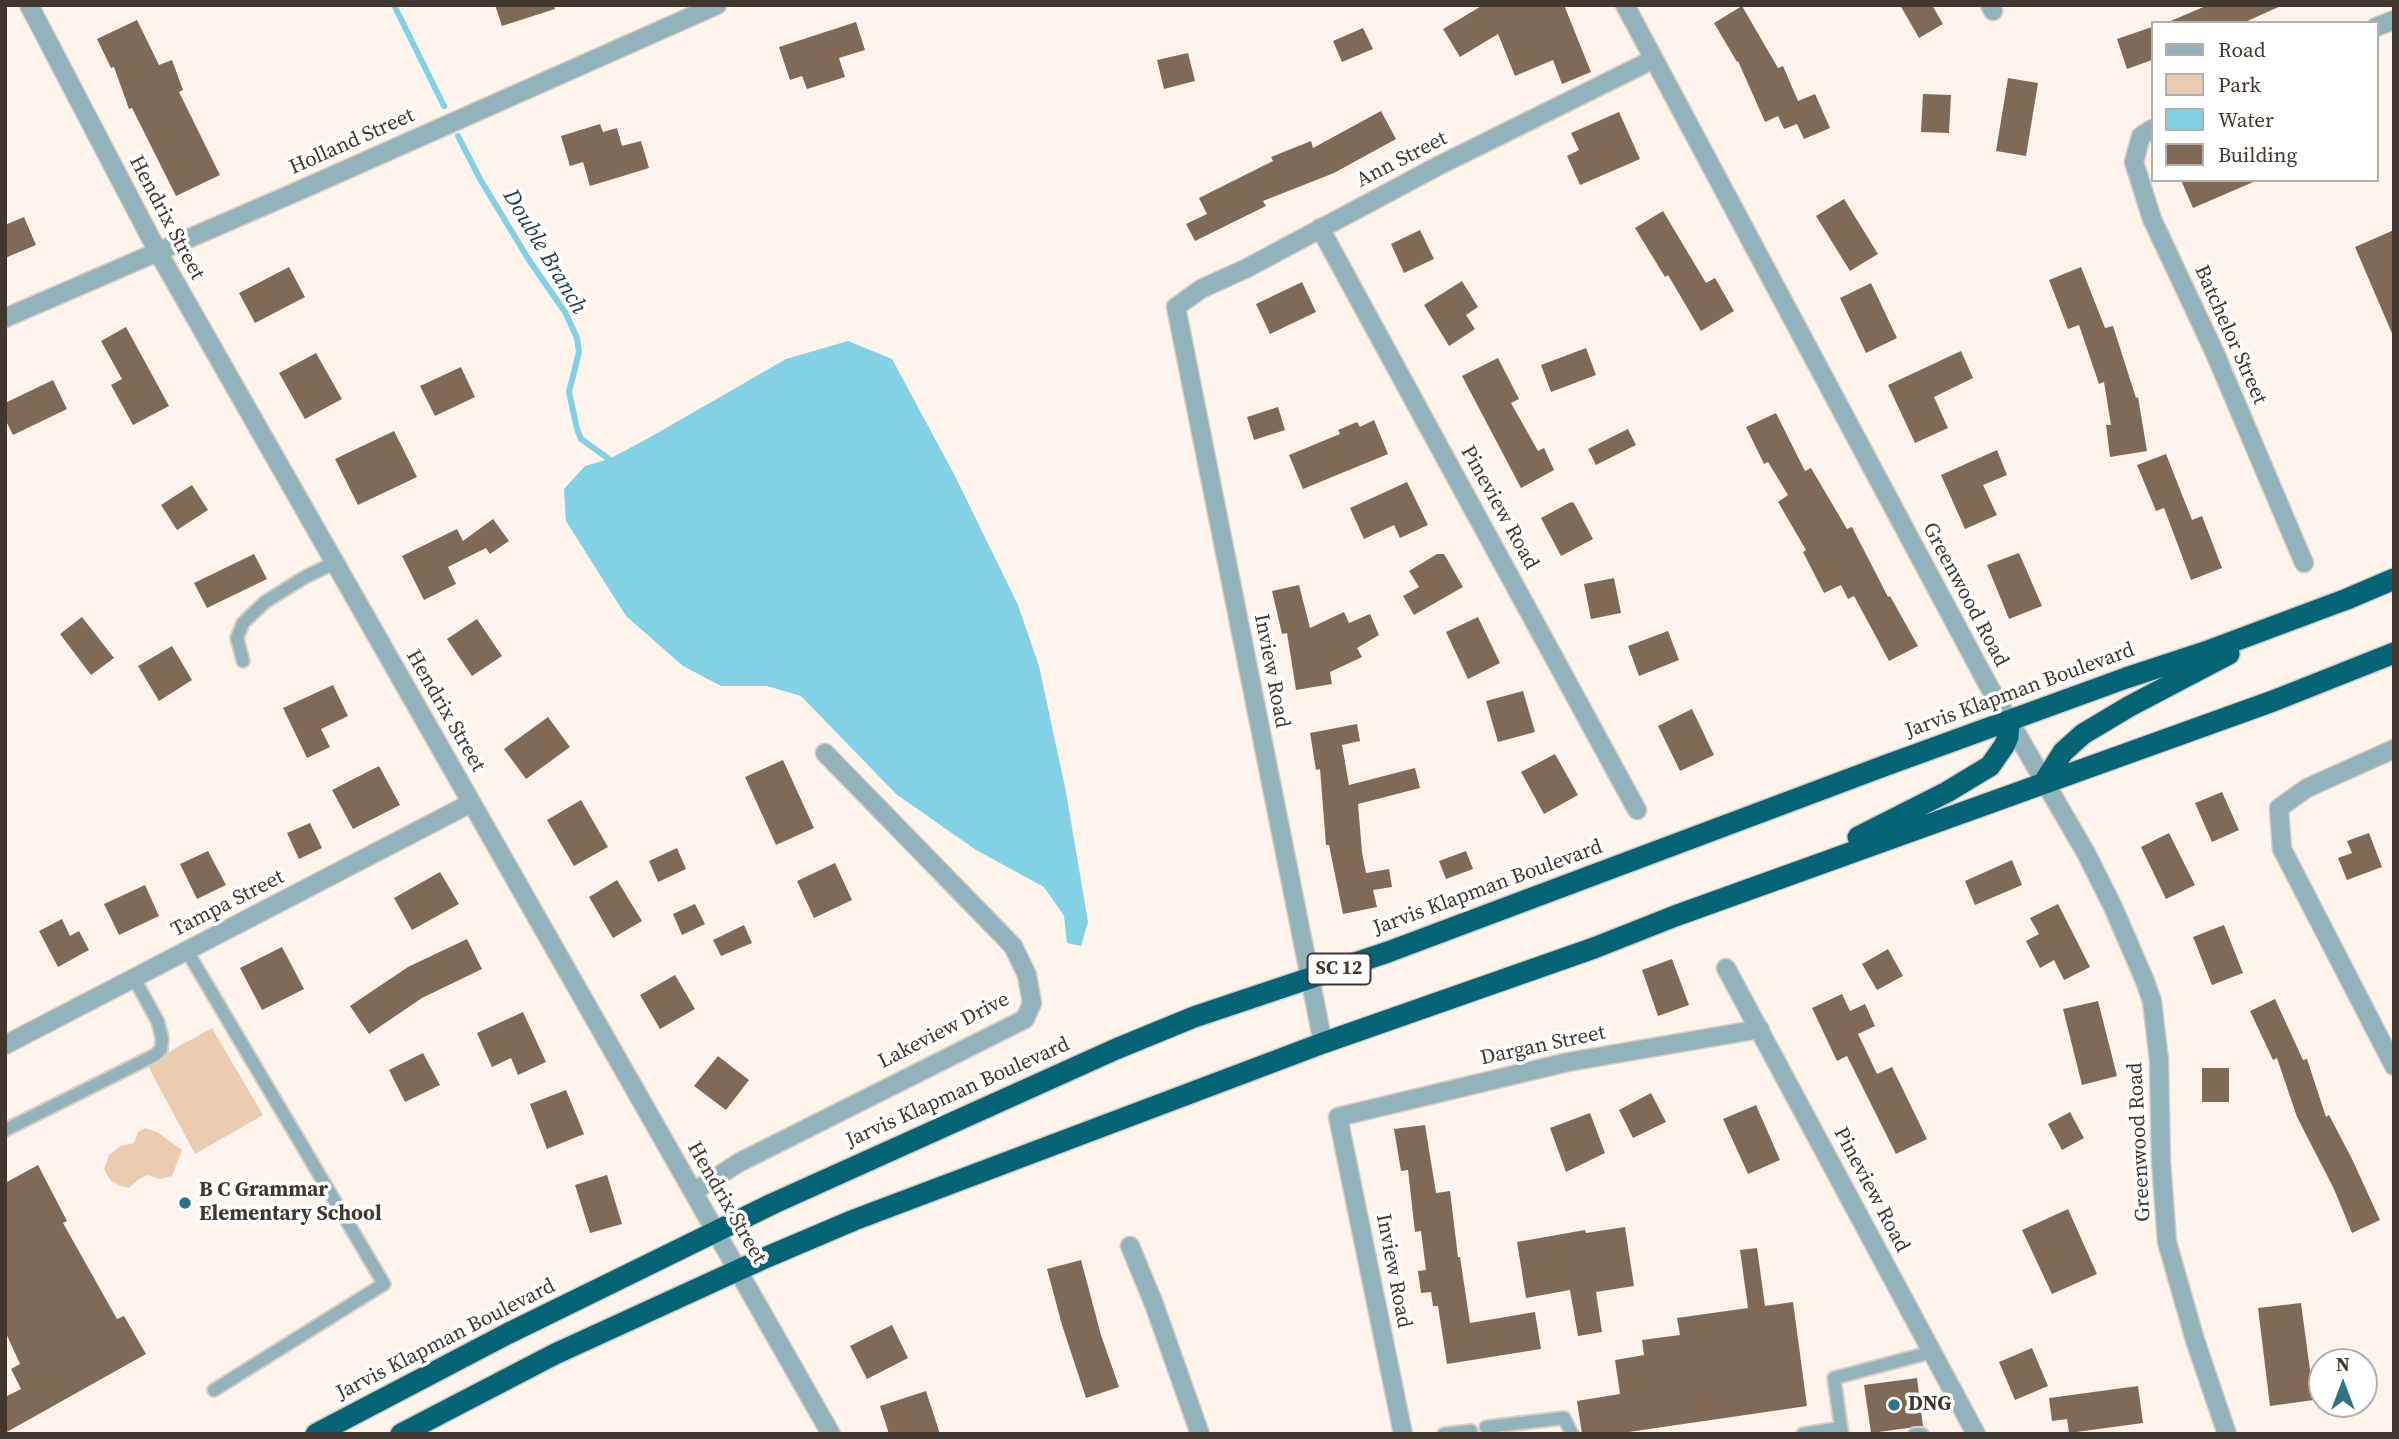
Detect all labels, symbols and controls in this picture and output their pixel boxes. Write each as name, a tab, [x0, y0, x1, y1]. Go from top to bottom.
legend	[2150, 21, 2378, 182]
text: Road	[2218, 35, 2266, 64]
text: Park	[2218, 70, 2261, 99]
street label: Holland Street	[286, 103, 418, 181]
text: Water	[2218, 105, 2274, 134]
street label: Ann Street	[1352, 126, 1452, 194]
text: Building	[2218, 140, 2297, 169]
street label: Hendrix Street	[123, 152, 209, 284]
water label: Double Branch	[496, 185, 592, 319]
street label: Batchelor Street	[2188, 261, 2272, 409]
street label: Pineview Road	[1455, 442, 1543, 574]
street label: Greenwood Road	[1916, 519, 2014, 671]
street label: Inview Road	[1248, 612, 1294, 730]
street label: Jarvis Klapman Boulevard	[1902, 638, 2138, 744]
street label: Hendrix Street	[400, 645, 490, 777]
street label: Jarvis Klapman Boulevard	[1370, 835, 1606, 941]
street label: Tampa Street	[167, 865, 289, 943]
road number: SC 12	[1308, 953, 1370, 984]
street label: Lakeview Drive	[874, 987, 1014, 1075]
street label: Dargan Street	[1478, 1020, 1608, 1072]
street label: Jarvis Klapman Boulevard	[842, 1032, 1074, 1154]
street label: Greenwood Road	[2123, 1062, 2157, 1222]
street label: Pineview Road	[1827, 1123, 1915, 1257]
street label: Hendrix Street	[681, 1137, 771, 1269]
place label: B C Grammar Elementary School	[199, 1178, 382, 1228]
marker: B C Grammar Elementary School	[177, 1195, 193, 1211]
street label: Inview Road	[1370, 1212, 1416, 1330]
street label: Jarvis Klapman Boulevard	[332, 1274, 560, 1406]
north arrow	[2308, 1348, 2378, 1418]
text: N	[2336, 1351, 2350, 1377]
place label: DNG	[1908, 1392, 1952, 1418]
marker: DNG	[1886, 1397, 1902, 1413]

